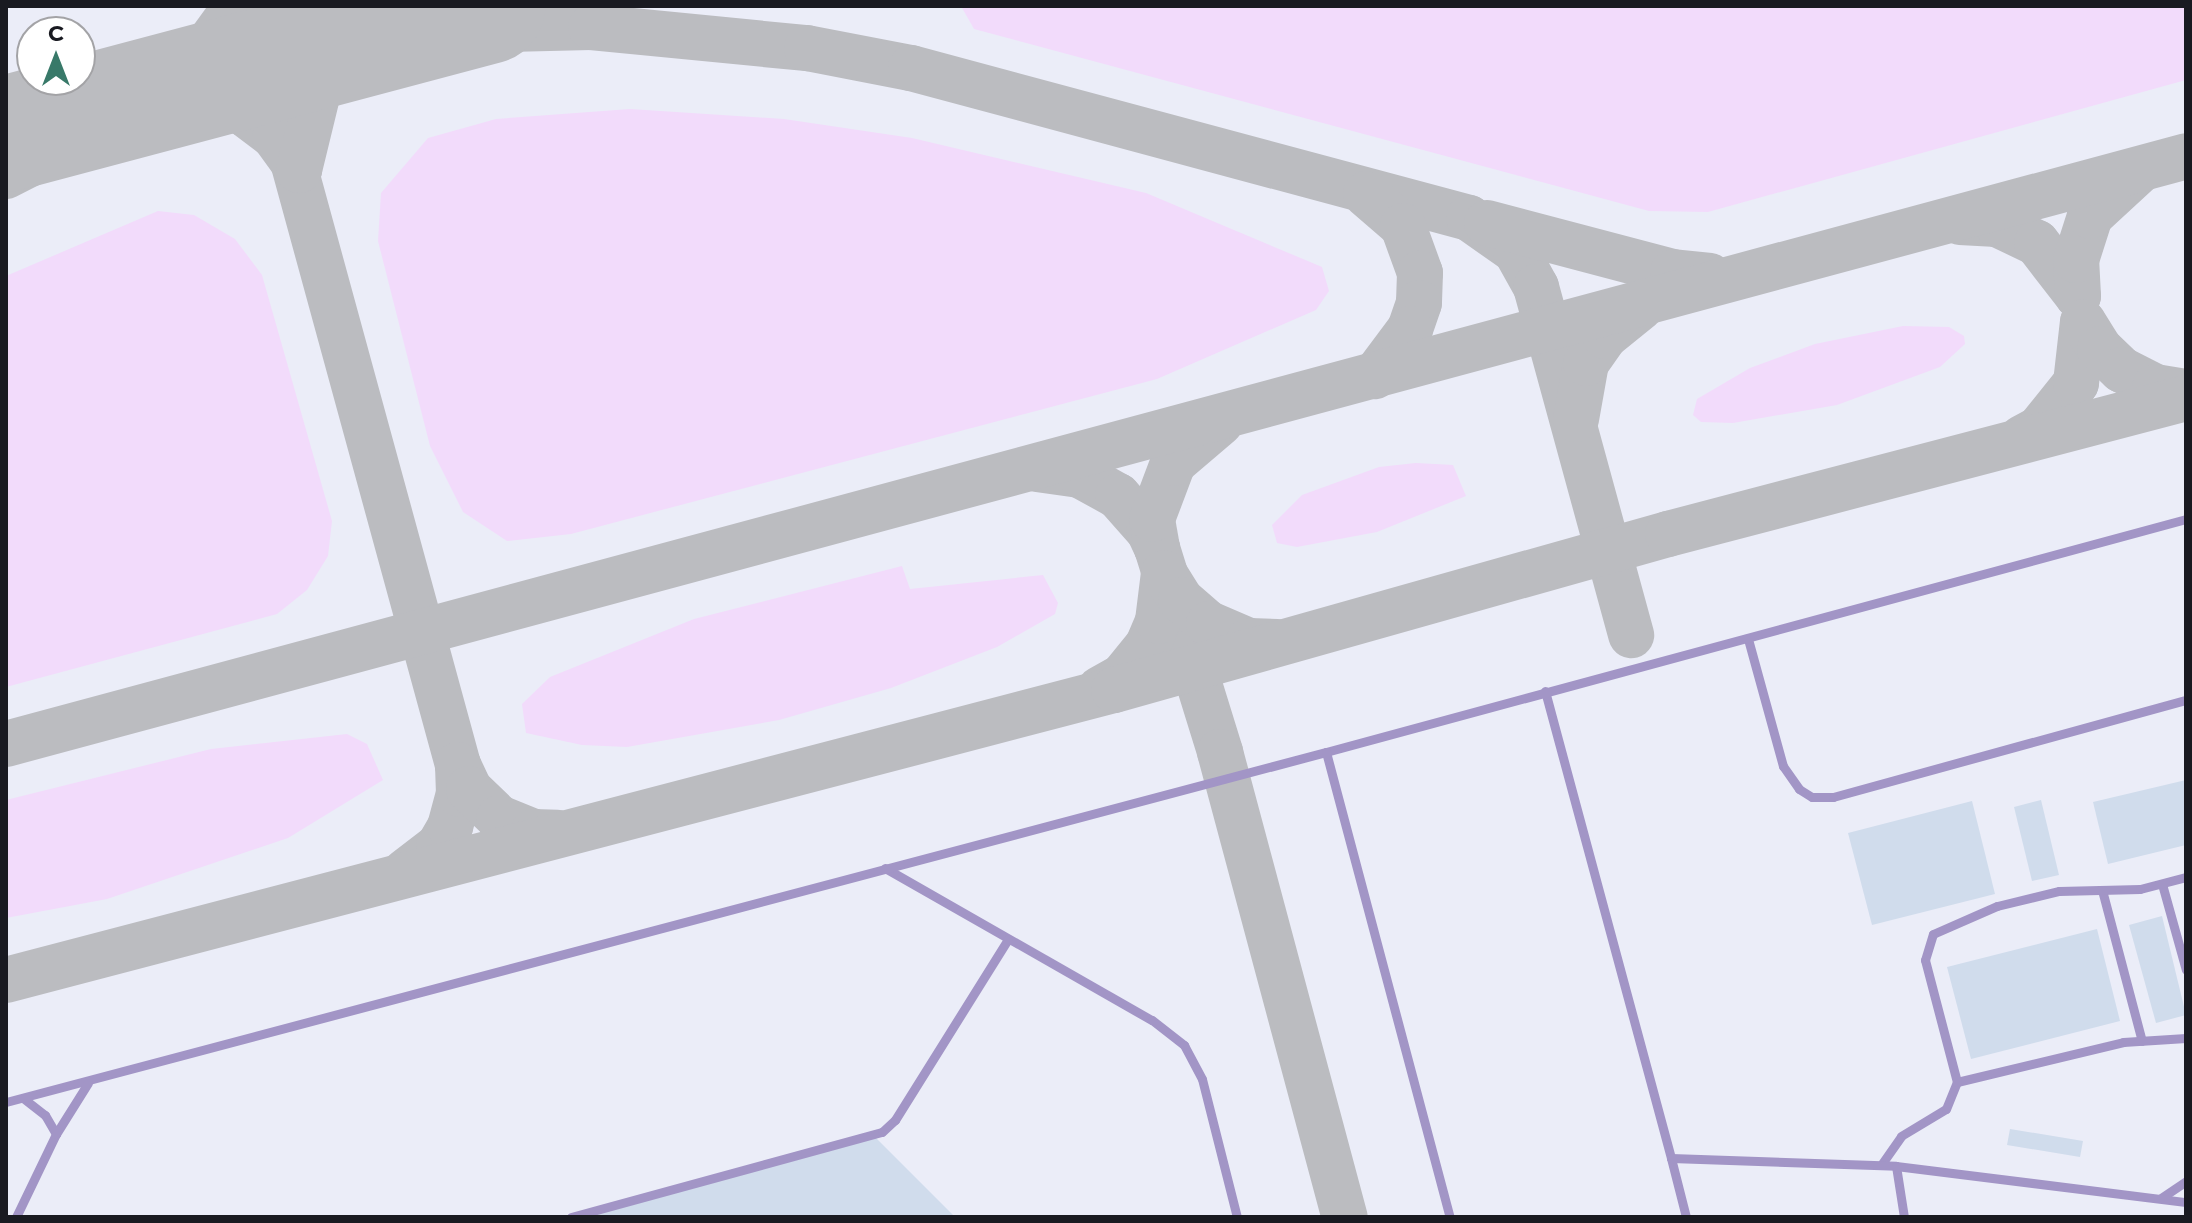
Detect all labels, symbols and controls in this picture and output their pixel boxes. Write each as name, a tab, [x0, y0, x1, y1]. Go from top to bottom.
north arrow	[16, 16, 96, 96]
text: С	[48, 20, 64, 47]

